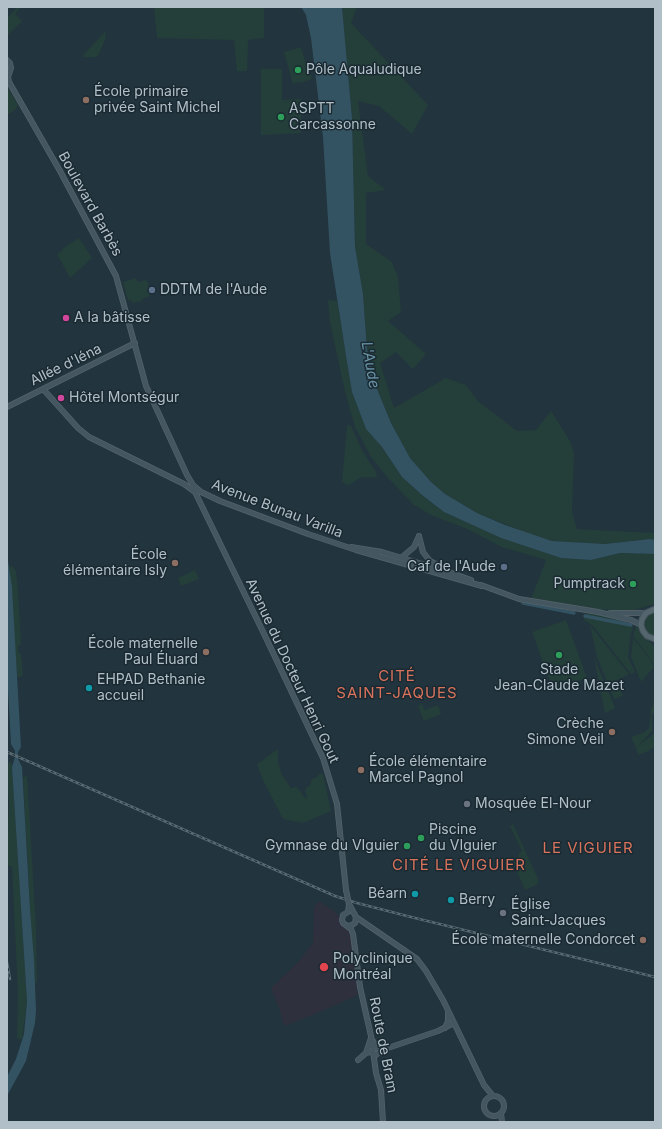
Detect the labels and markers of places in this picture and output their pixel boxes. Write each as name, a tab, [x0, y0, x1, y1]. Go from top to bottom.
place label: Pôle Aqualudique	[306, 62, 422, 78]
marker: Pôle Aqualudique	[293, 65, 303, 75]
place label: École primaire privée Saint Michel	[94, 84, 220, 116]
marker: École primaire privée Saint Michel	[81, 95, 91, 105]
place label: ASPTT Carcassonne	[289, 101, 376, 134]
marker: ASPTT Carcassonne	[276, 112, 286, 122]
place label: DDTM de l'Aude	[160, 282, 267, 298]
marker: DDTM de l'Aude	[147, 285, 157, 295]
place label: A la bâtisse	[74, 310, 150, 326]
marker: A la bâtisse	[61, 313, 71, 323]
place label: Hôtel Montségur	[69, 390, 179, 406]
marker: Hôtel Montségur	[56, 393, 66, 403]
place label: École élémentaire Isly	[63, 547, 167, 580]
marker: École élémentaire Isly	[170, 558, 180, 568]
place label: Caf de l'Aude	[407, 559, 496, 575]
marker: Caf de l'Aude	[499, 562, 509, 572]
place label: Pumptrack	[554, 576, 625, 592]
marker: Pumptrack	[628, 579, 638, 589]
place label: École maternelle Paul Éluard	[88, 636, 198, 668]
marker: École maternelle Paul Éluard	[201, 647, 211, 657]
marker: Stade Jean-Claude Mazet	[554, 650, 564, 660]
place label: Stade Jean-Claude Mazet	[494, 662, 624, 694]
place label: EHPAD Bethanie accueil	[97, 672, 205, 704]
marker: EHPAD Bethanie accueil	[84, 683, 94, 693]
place label: Crèche Simone Veil	[527, 716, 604, 748]
marker: Crèche Simone Veil	[607, 727, 617, 737]
place label: École élémentaire Marcel Pagnol	[369, 754, 487, 786]
marker: École élémentaire Marcel Pagnol	[356, 765, 366, 775]
place label: Mosquée El-Nour	[475, 796, 591, 812]
marker: Mosquée El-Nour	[462, 799, 472, 809]
place label: Piscine du VIguier	[429, 822, 497, 854]
marker: Piscine du VIguier	[416, 833, 426, 843]
place label: Gymnase du VIguier	[265, 838, 399, 854]
marker: Gymnase du VIguier	[402, 841, 412, 851]
place label: Béarn	[368, 886, 407, 902]
marker: Béarn	[410, 889, 420, 899]
place label: Berry	[459, 892, 495, 908]
marker: Berry	[446, 895, 456, 905]
place label: Église Saint-Jacques	[511, 897, 606, 930]
marker: Église Saint-Jacques	[498, 908, 508, 918]
place label: École maternelle Condorcet	[452, 932, 635, 948]
marker: École maternelle Condorcet	[638, 935, 648, 945]
place label: Polyclinique Montréal	[333, 951, 413, 984]
marker: Polyclinique Montréal	[318, 961, 330, 973]

